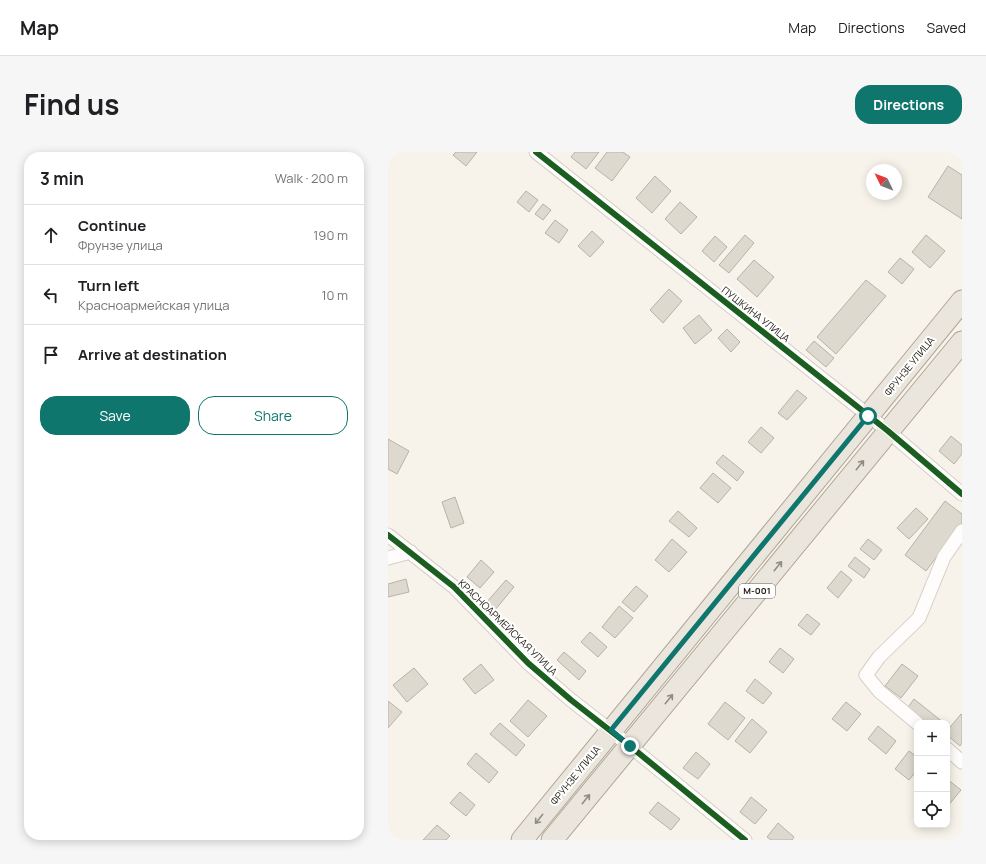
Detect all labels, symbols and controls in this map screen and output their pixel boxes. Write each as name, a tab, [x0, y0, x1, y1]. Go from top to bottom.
text: Map	[20, 15, 59, 41]
text: Map	[788, 18, 816, 37]
text: Directions	[838, 18, 905, 37]
text: Saved	[927, 18, 966, 37]
text: Find us	[24, 85, 119, 123]
button: Directions	[855, 85, 962, 124]
north arrow	[866, 164, 902, 200]
text: 3 min	[40, 167, 84, 190]
text: Walk · 200 m	[275, 169, 348, 187]
text: Continue	[78, 215, 146, 236]
icon: ahead	[40, 224, 62, 246]
text: 190 m	[313, 226, 348, 244]
text: Фрунзе улица	[78, 236, 163, 254]
text: Turn left	[78, 275, 140, 296]
street label: ПУШКИНА УЛИЦА	[719, 283, 794, 345]
icon: left	[40, 284, 62, 306]
text: 10 m	[321, 286, 348, 304]
text: Красноармейская улица	[78, 296, 229, 314]
street label: ФРУНЗЕ УЛИЦА	[881, 333, 938, 399]
icon: arrive	[40, 344, 62, 366]
text: Arrive at destination	[78, 344, 227, 365]
button: Save	[40, 396, 190, 435]
button: Share	[198, 396, 348, 435]
route start	[859, 407, 877, 425]
one-way arrow	[856, 460, 865, 471]
one-way arrow	[773, 560, 782, 571]
street label: КРАСНОАРМЕЙСКАЯ УЛИЦА	[455, 576, 561, 679]
road number: M-001	[739, 584, 775, 598]
one-way arrow	[664, 693, 673, 704]
map controls	[914, 720, 950, 828]
button: +	[914, 720, 950, 756]
route end	[621, 737, 639, 755]
street label: ФРУНЗЕ УЛИЦА	[547, 742, 604, 808]
button: −	[914, 756, 950, 792]
button: locate	[914, 792, 950, 828]
one-way arrow	[581, 794, 590, 804]
one-way arrow	[534, 813, 543, 824]

